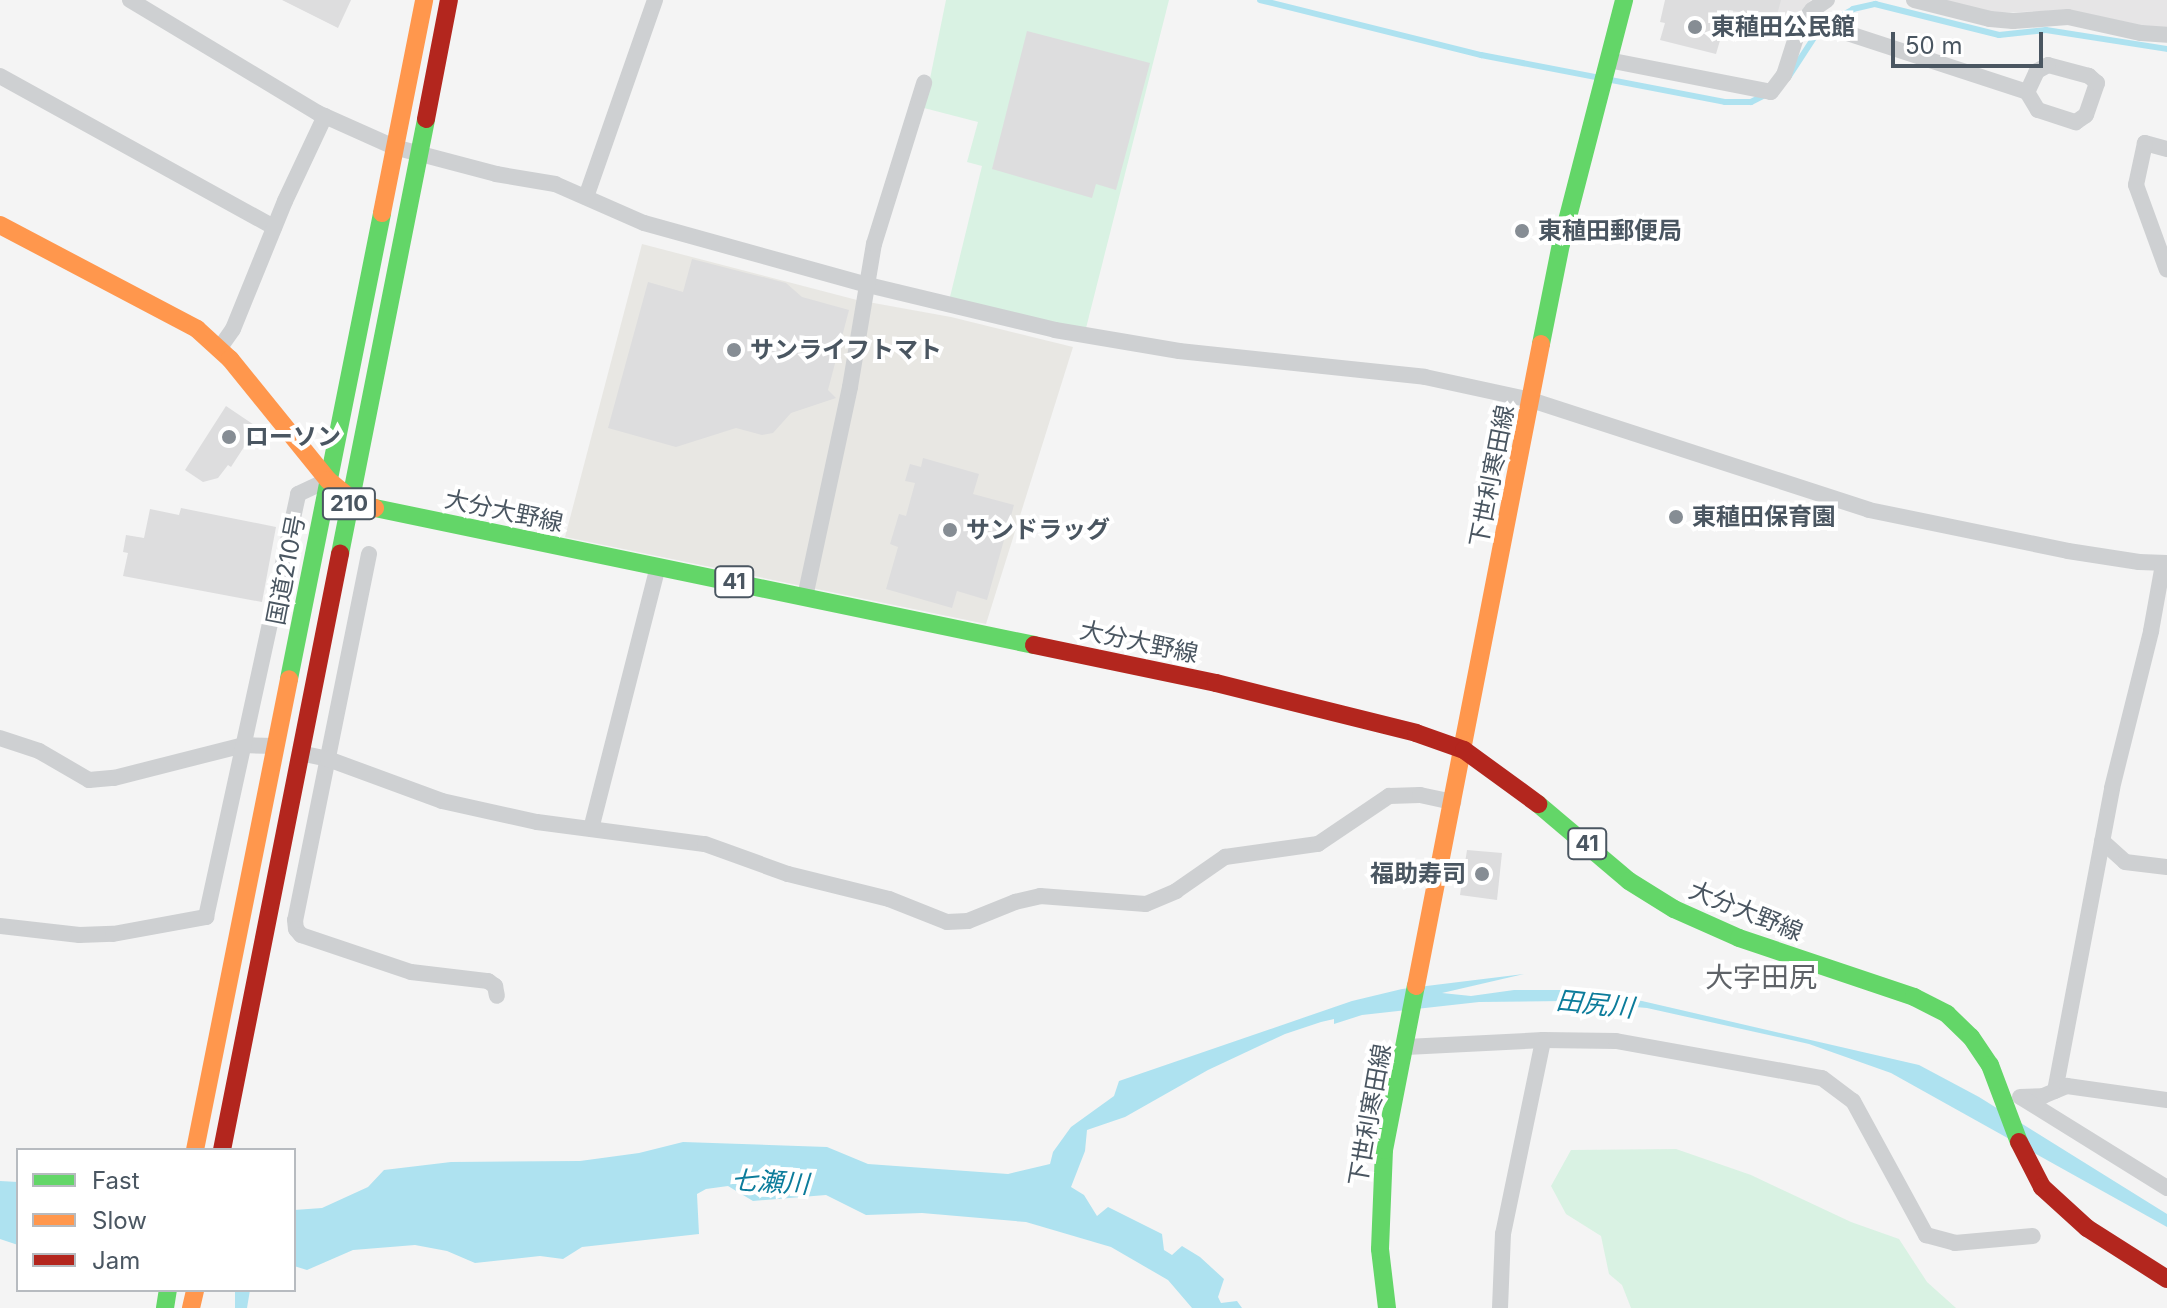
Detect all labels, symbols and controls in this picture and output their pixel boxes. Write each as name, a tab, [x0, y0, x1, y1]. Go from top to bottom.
place label: 東稙田公民館	[1711, 13, 1855, 41]
scale bar	[1895, 16, 2047, 66]
marker: 東稙田公民館	[1686, 18, 1704, 36]
text: 50 m	[1905, 31, 1963, 60]
place label: 東稙田郵便局	[1538, 217, 1682, 245]
marker: 東稙田郵便局	[1513, 222, 1531, 240]
place label: サンライフトマト	[750, 336, 942, 364]
marker: サンライフトマト	[725, 341, 743, 359]
street label: 下世利寒田線	[1464, 403, 1520, 549]
place label: ローソン	[245, 423, 341, 451]
marker: ローソン	[220, 428, 238, 446]
street label: 大分大野線	[442, 484, 566, 538]
road number: 210	[321, 486, 377, 522]
place label: 東稙田保育園	[1692, 503, 1836, 531]
marker: 東稙田保育園	[1667, 508, 1685, 526]
street label: 国道210号	[261, 513, 311, 627]
place label: サンドラッグ	[966, 516, 1110, 544]
marker: サンドラッグ	[941, 521, 959, 539]
road number: 41	[714, 564, 754, 600]
street label: 大分大野線	[1077, 615, 1201, 669]
road number: 41	[1567, 826, 1607, 862]
place label: 福助寿司	[1370, 860, 1466, 888]
marker: 福助寿司	[1473, 865, 1491, 883]
street label: 大分大野線	[1685, 875, 1807, 947]
district label: 大字田尻	[1705, 960, 1817, 994]
water label: 田尻川	[1555, 984, 1635, 1024]
street label: 下世利寒田線	[1343, 1042, 1397, 1188]
legend	[16, 1148, 296, 1292]
water label: 七瀬川	[730, 1164, 810, 1200]
text: Fast	[92, 1166, 140, 1195]
text: Slow	[92, 1206, 147, 1235]
text: Jam	[92, 1246, 140, 1275]

